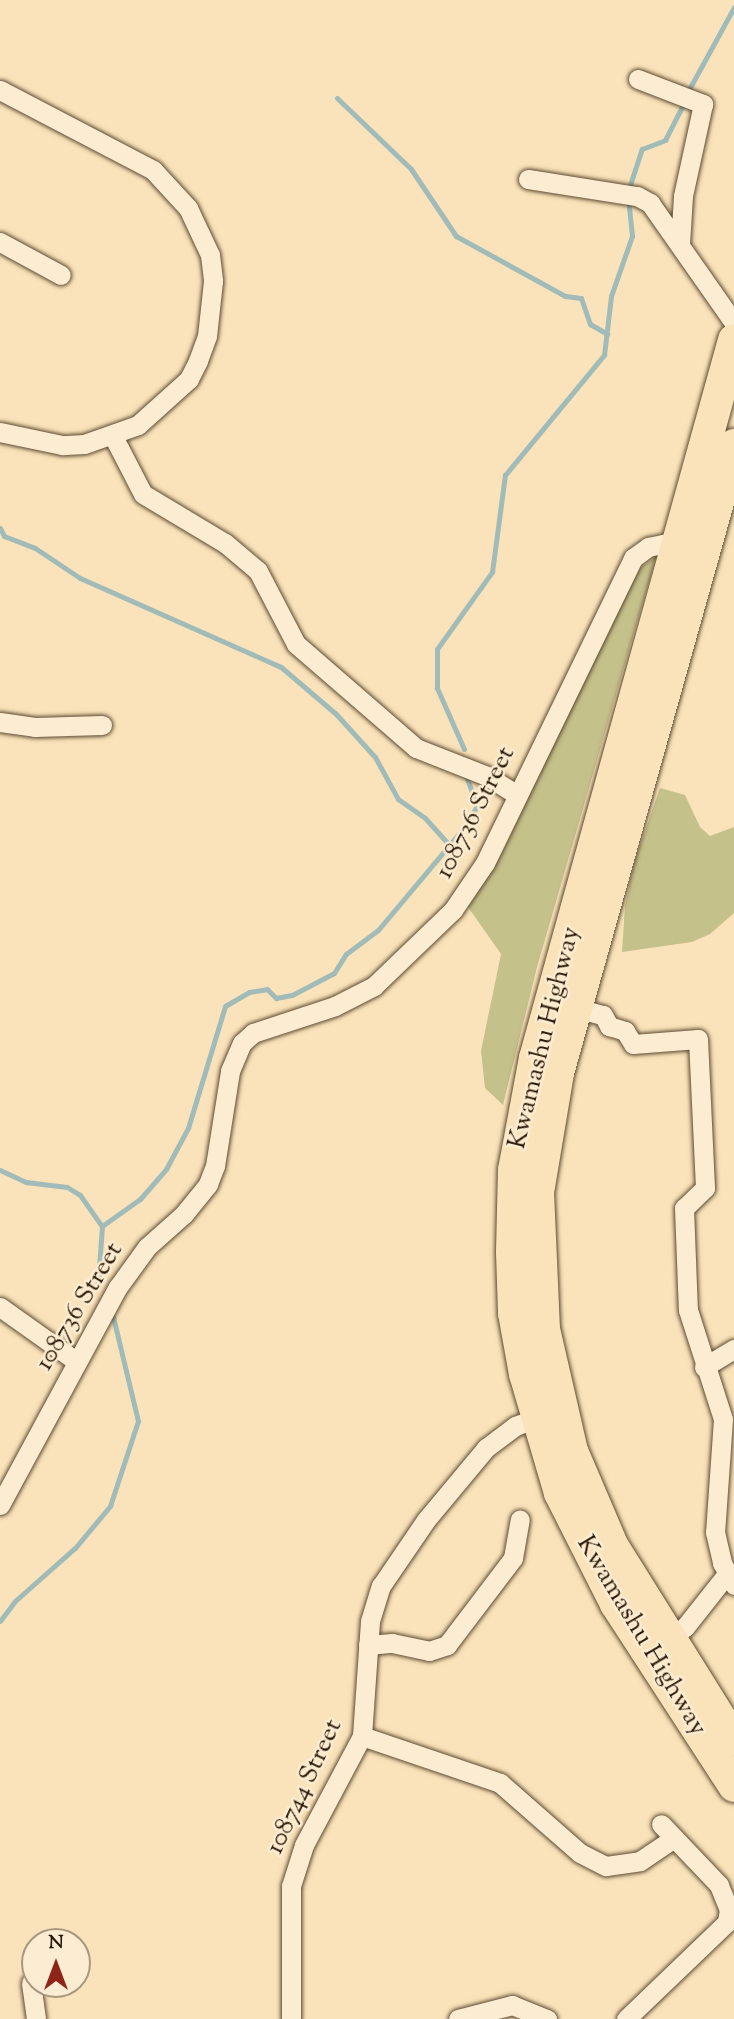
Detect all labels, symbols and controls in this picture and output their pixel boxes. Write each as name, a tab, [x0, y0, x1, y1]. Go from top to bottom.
street label: 108736 Street	[429, 742, 523, 884]
street label: Kwamashu Highway	[502, 924, 588, 1152]
street label: 108736 Street	[29, 1237, 131, 1377]
street label: Kwamashu Highway	[569, 1530, 713, 1742]
street label: 108744 Street	[260, 1714, 350, 1860]
north arrow	[21, 1928, 91, 1998]
text: N	[48, 1930, 64, 1957]

